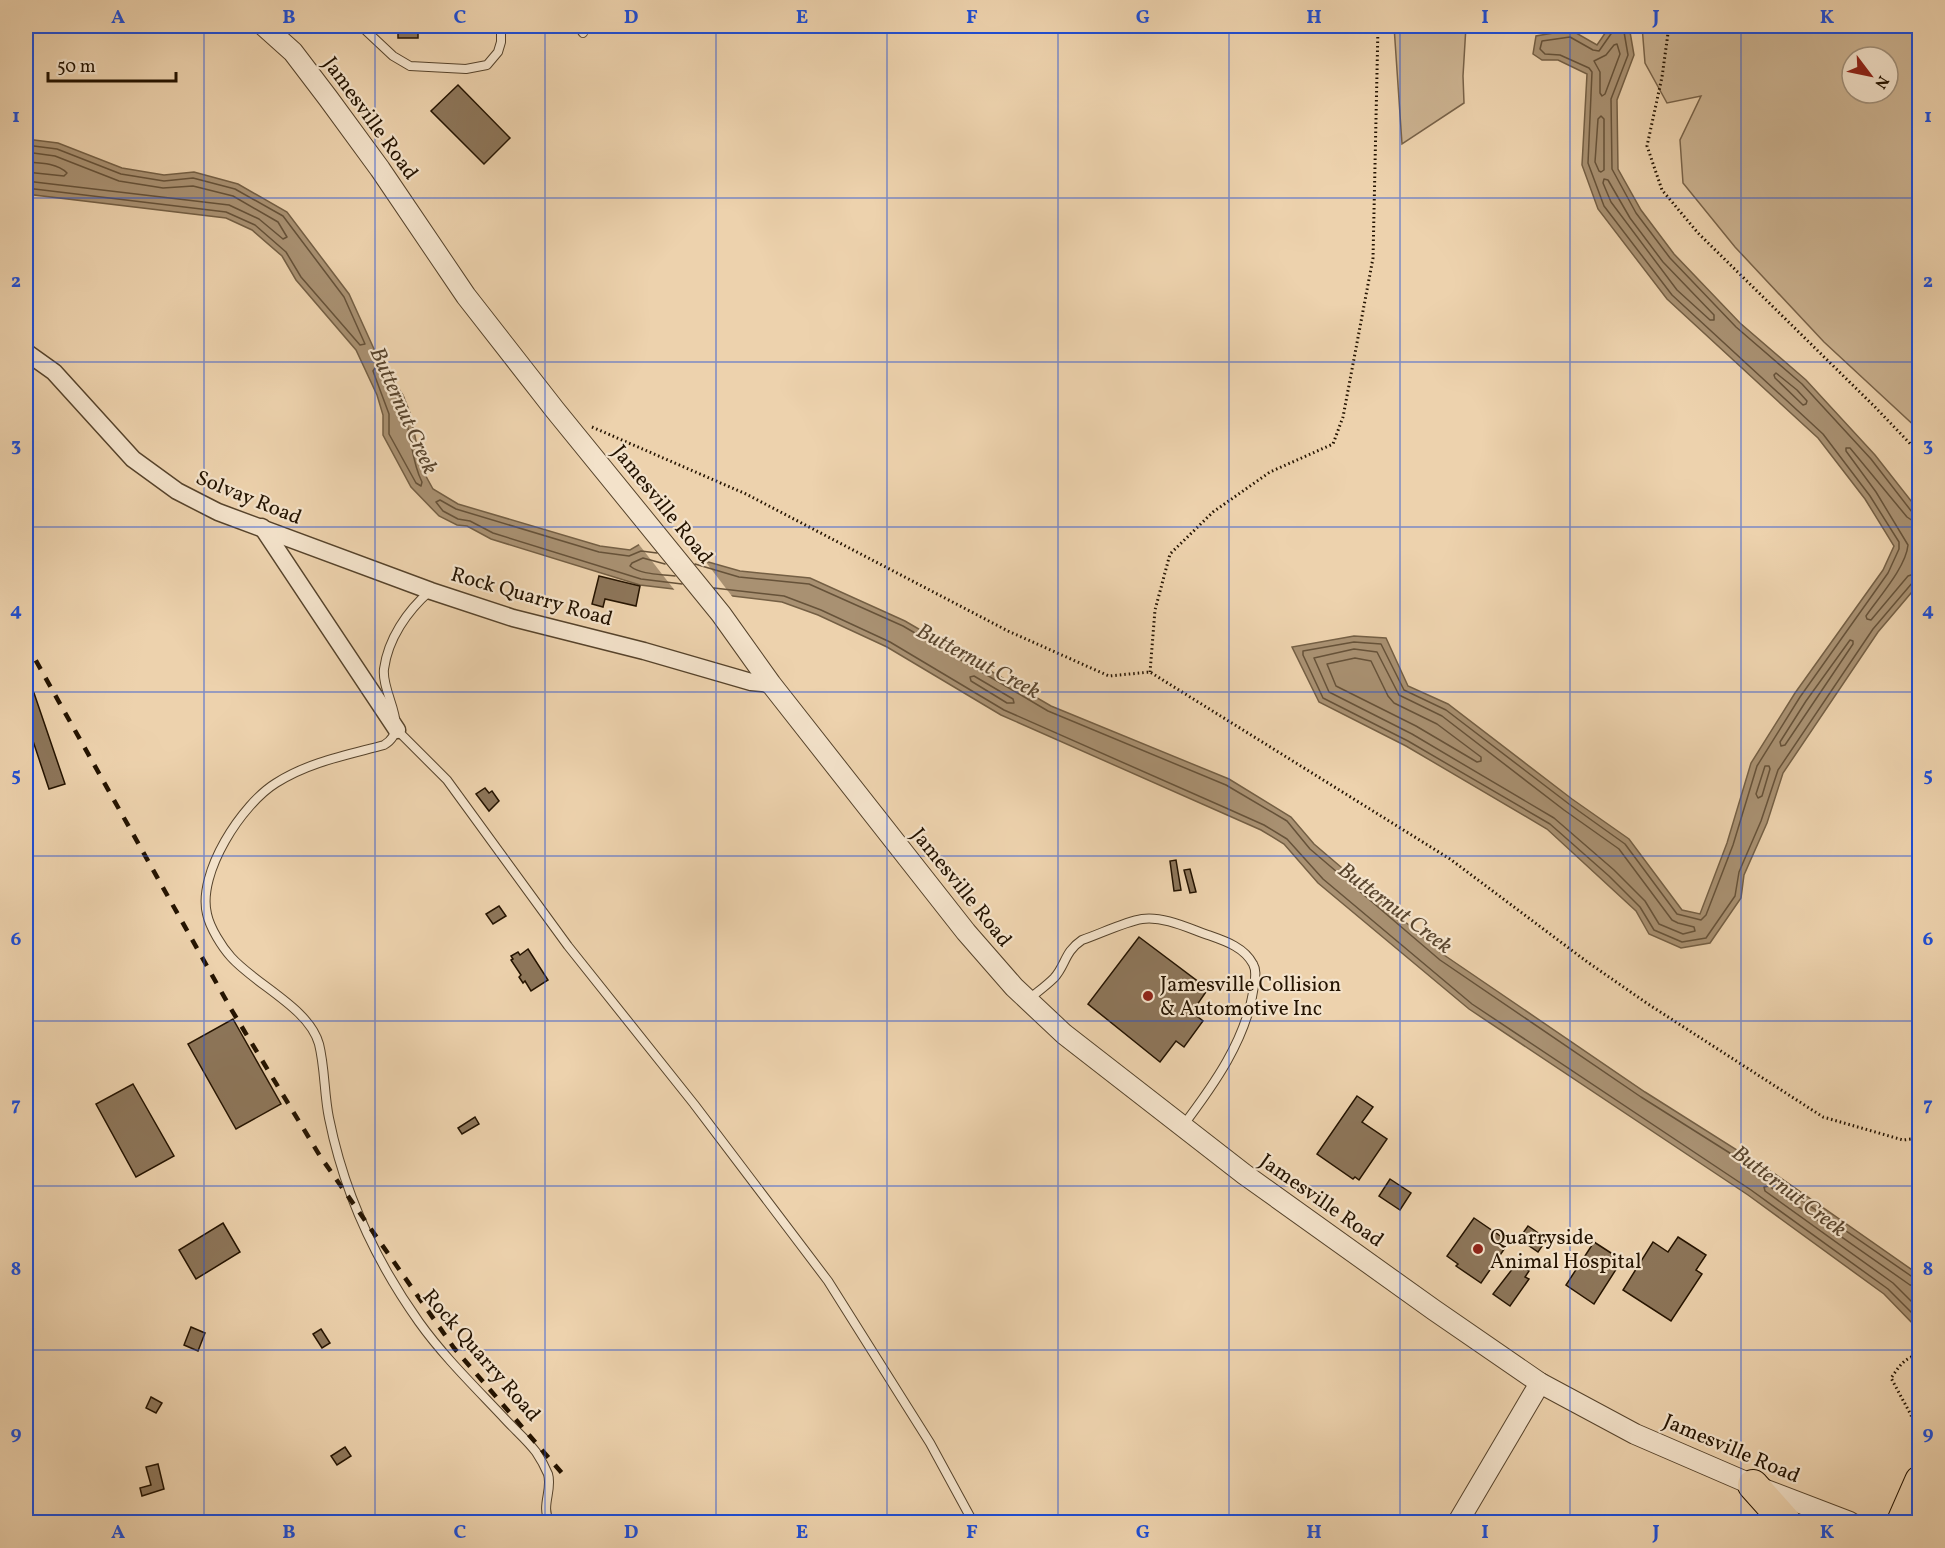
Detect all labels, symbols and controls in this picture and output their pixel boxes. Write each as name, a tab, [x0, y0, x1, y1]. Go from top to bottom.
text: A	[111, 4, 125, 32]
text: B	[282, 4, 296, 32]
text: C	[454, 4, 467, 32]
text: D	[624, 4, 638, 32]
text: E	[796, 4, 808, 32]
text: F	[966, 4, 978, 32]
text: G	[1136, 4, 1150, 32]
text: H	[1306, 4, 1322, 32]
text: I	[1481, 4, 1489, 32]
text: J	[1651, 4, 1660, 32]
text: K	[1820, 4, 1835, 32]
scale bar	[48, 45, 176, 83]
north arrow	[1840, 45, 1900, 105]
street label: Jamesville Road	[315, 51, 424, 186]
text: 50 m	[57, 55, 96, 80]
text: N	[1868, 71, 1893, 93]
text: 1	[12, 103, 20, 131]
text: 1	[1924, 103, 1932, 131]
text: 2	[11, 268, 21, 296]
text: 2	[1923, 268, 1933, 296]
water label: Butternut Creek	[361, 342, 445, 480]
text: 3	[11, 432, 21, 460]
text: 3	[1923, 432, 1933, 460]
street label: Jamesville Road	[605, 439, 719, 571]
street label: Solvay Road	[191, 464, 306, 533]
street label: Rock Quarry Road	[447, 560, 616, 634]
text: 4	[10, 597, 22, 625]
text: 4	[1922, 597, 1934, 625]
water label: Butternut Creek	[910, 617, 1045, 708]
text: 5	[11, 762, 21, 790]
text: 5	[1923, 762, 1933, 790]
street label: Jamesville Road	[904, 822, 1018, 954]
water label: Butternut Creek	[1331, 856, 1458, 962]
text: 6	[11, 926, 22, 954]
text: 6	[1923, 926, 1934, 954]
place label: Jamesville Collision & Automotive Inc	[1160, 971, 1341, 1024]
marker: Jamesville Collision & Automotive Inc	[1141, 989, 1155, 1003]
text: 7	[11, 1091, 21, 1119]
text: 7	[1923, 1091, 1933, 1119]
water label: Butternut Creek	[1725, 1139, 1852, 1245]
street label: Jamesville Road	[1253, 1147, 1389, 1255]
place label: Quarryside Animal Hospital	[1490, 1224, 1642, 1277]
marker: Quarryside Animal Hospital	[1471, 1242, 1485, 1256]
text: 8	[11, 1256, 21, 1284]
text: 8	[1923, 1256, 1933, 1284]
street label: Rock Quarry Road	[415, 1283, 547, 1429]
street label: Jamesville Road	[1659, 1408, 1804, 1491]
text: 9	[10, 1420, 22, 1448]
text: 9	[1922, 1420, 1934, 1448]
text: A	[111, 1519, 125, 1547]
text: B	[282, 1519, 296, 1547]
text: C	[454, 1519, 467, 1547]
text: D	[624, 1519, 638, 1547]
text: E	[796, 1519, 808, 1547]
text: F	[966, 1519, 978, 1547]
text: G	[1136, 1519, 1150, 1547]
text: H	[1306, 1519, 1322, 1547]
text: I	[1481, 1519, 1489, 1547]
text: J	[1651, 1519, 1660, 1547]
text: K	[1820, 1519, 1835, 1547]

